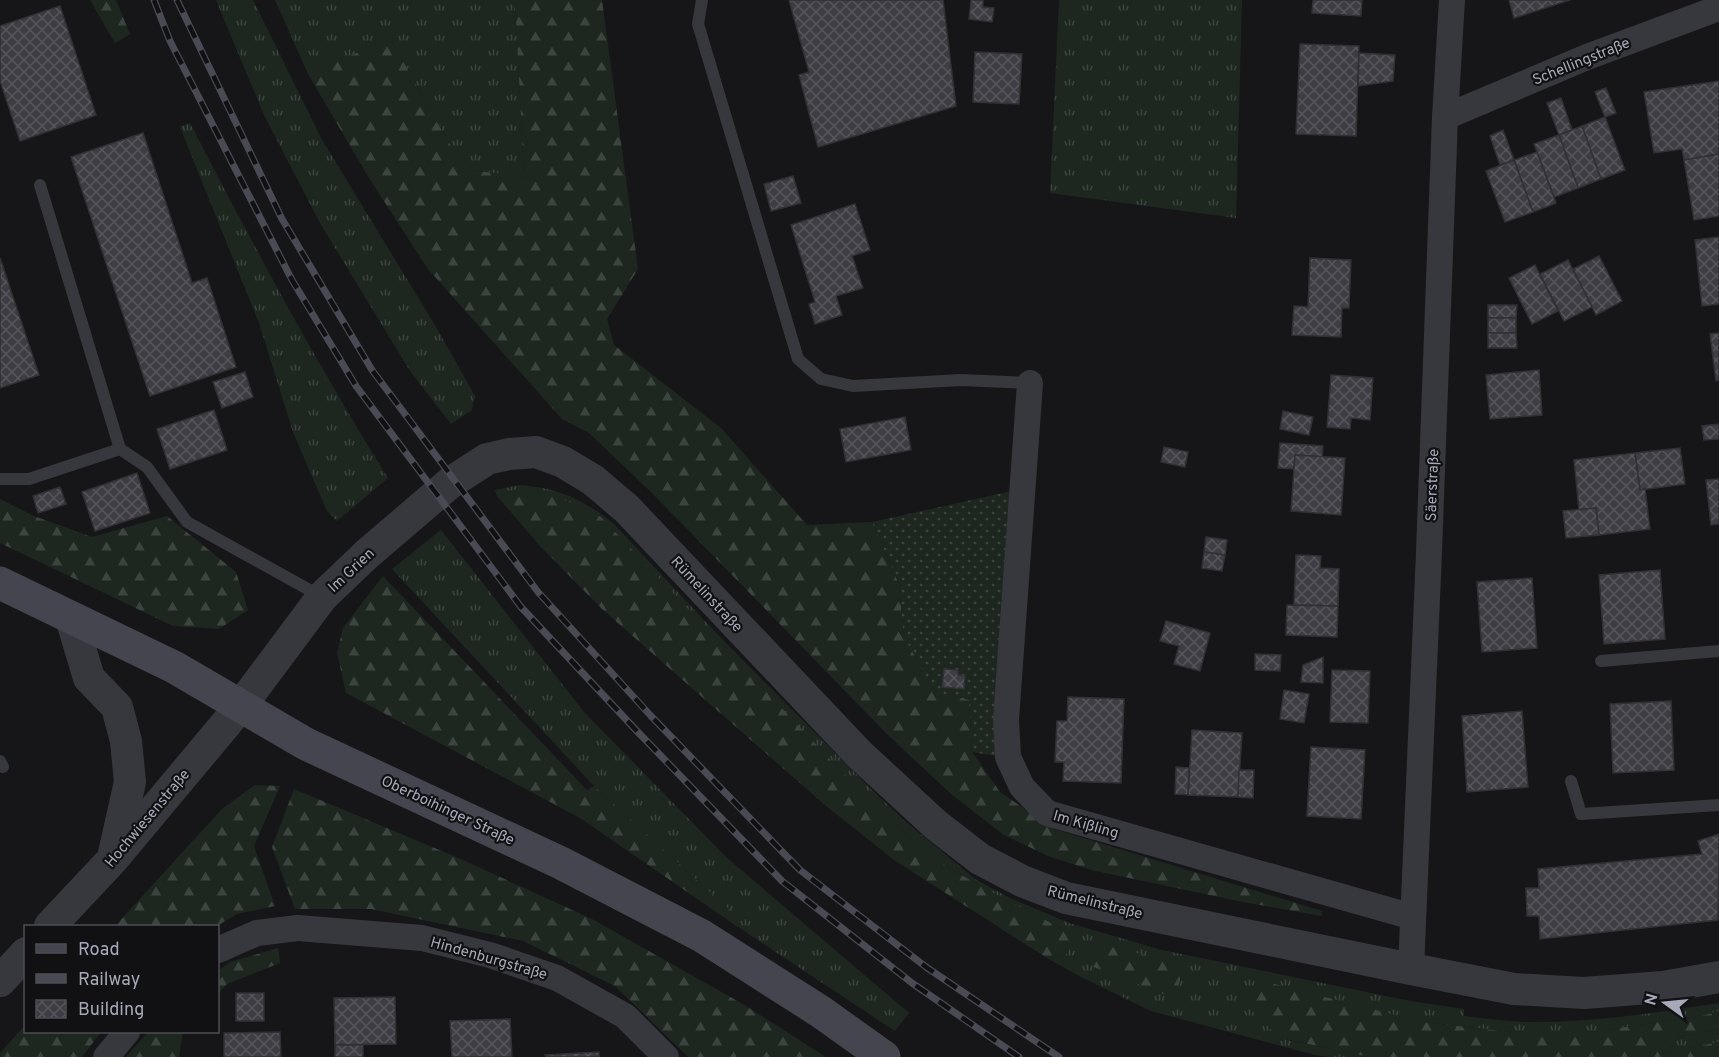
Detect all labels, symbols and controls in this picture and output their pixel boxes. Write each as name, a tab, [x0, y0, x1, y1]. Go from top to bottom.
street label: Schellingstraße	[1530, 34, 1633, 91]
street label: Säerstraße	[1423, 448, 1444, 522]
street label: Im Grien	[325, 545, 379, 597]
street label: Rümelinstraße	[666, 553, 746, 637]
street label: Hochwiesenstraße	[101, 766, 195, 872]
street label: Oberboihinger Straße	[378, 772, 517, 851]
street label: Im Kißling	[1051, 807, 1121, 844]
street label: Rümelinstraße	[1045, 882, 1144, 924]
legend	[24, 925, 219, 1033]
street label: Hindenburgstraße	[428, 934, 549, 985]
text: Road	[78, 939, 120, 962]
text: Railway	[78, 969, 140, 992]
north arrow	[1635, 973, 1695, 1033]
text: N	[1641, 991, 1664, 1008]
text: Building	[78, 999, 144, 1022]

